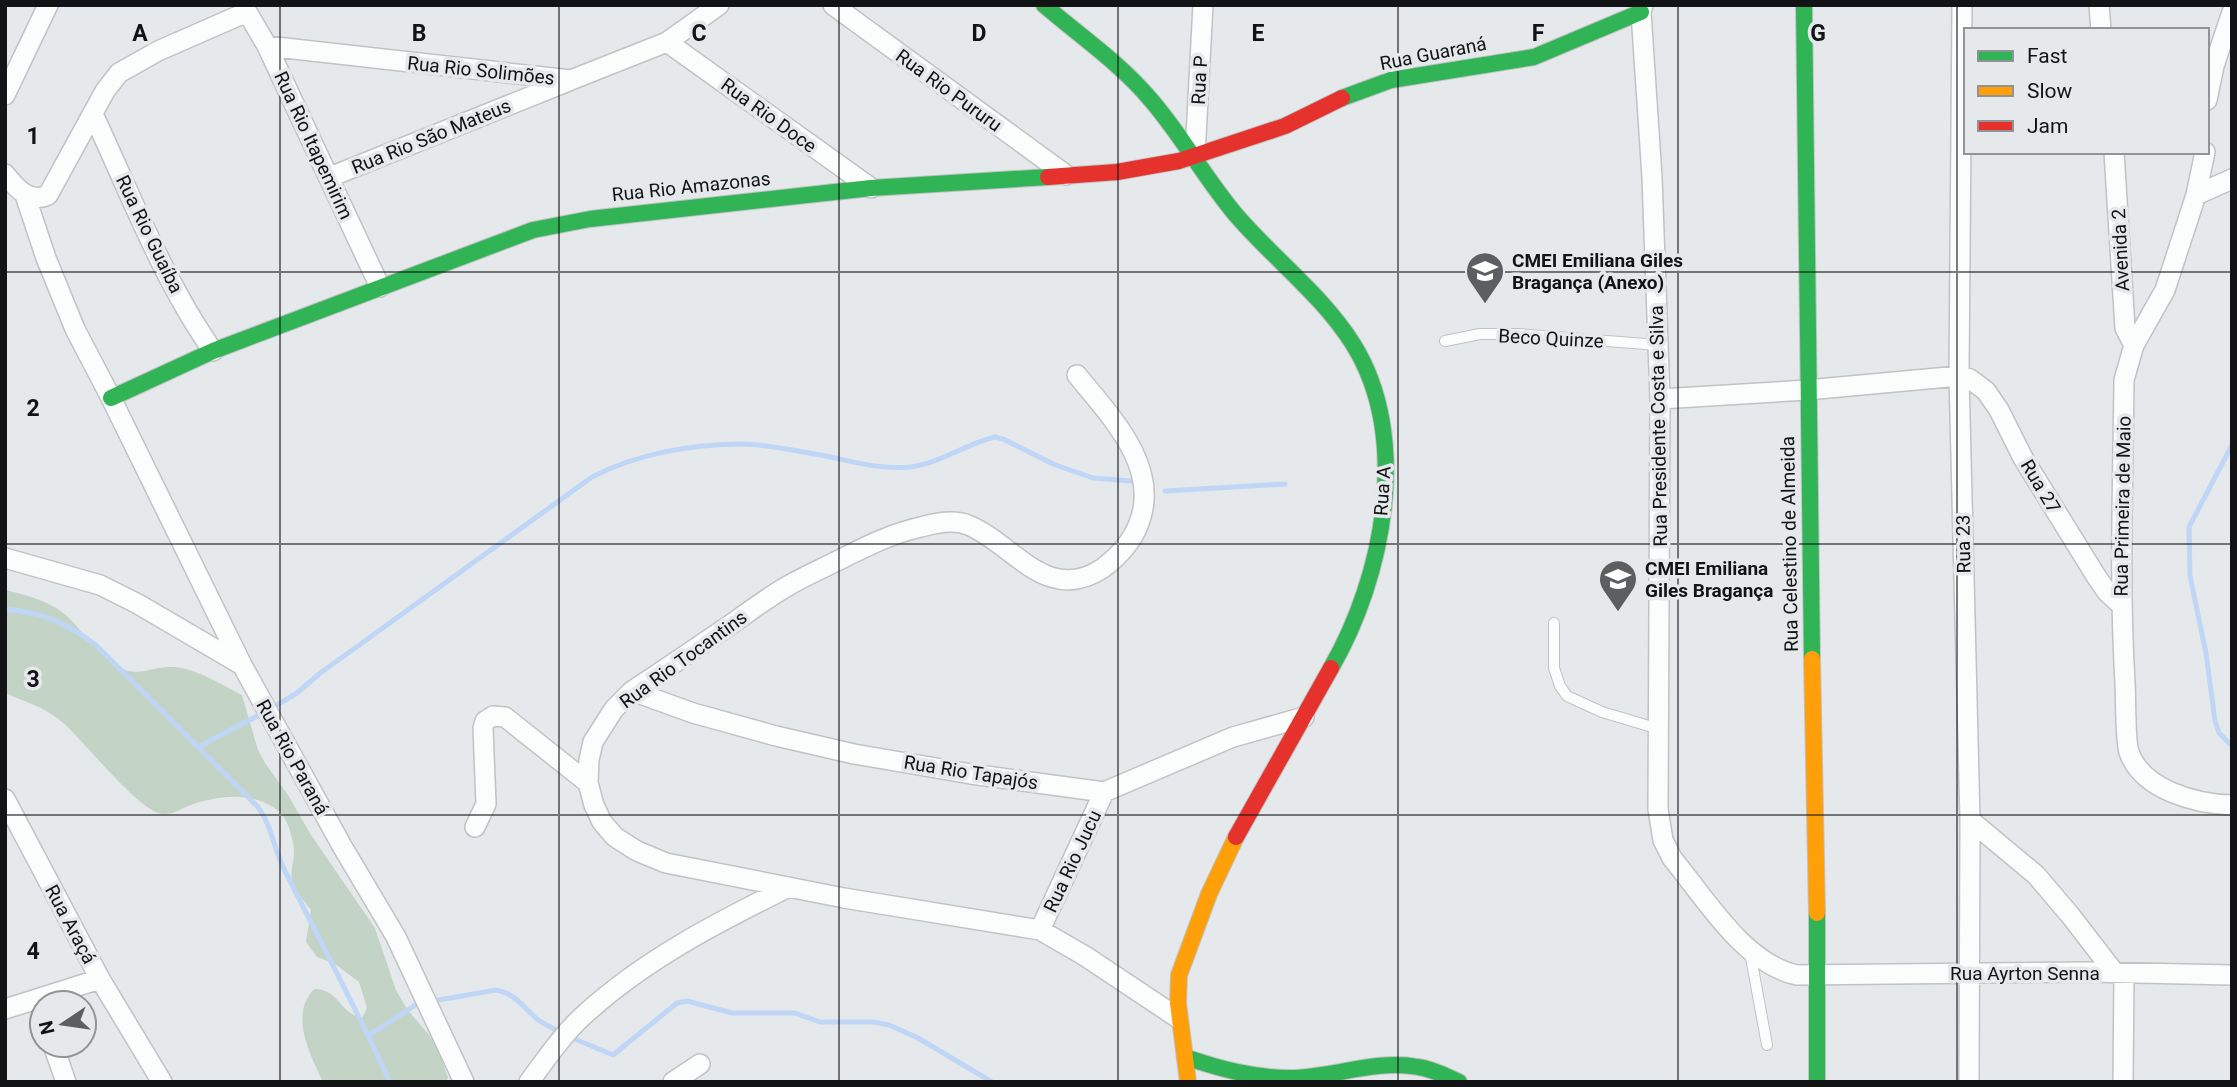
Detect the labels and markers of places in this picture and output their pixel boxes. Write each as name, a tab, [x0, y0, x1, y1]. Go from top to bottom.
place label: CMEI Emiliana Giles Bragança (Anexo)	[1512, 249, 1683, 294]
school or university icon: CMEI Emiliana Giles Bragança (Anexo)	[1464, 250, 1506, 305]
place label: CMEI Emiliana Giles Bragança	[1645, 557, 1773, 602]
school or university icon: CMEI Emiliana Giles Bragança	[1597, 558, 1639, 613]

